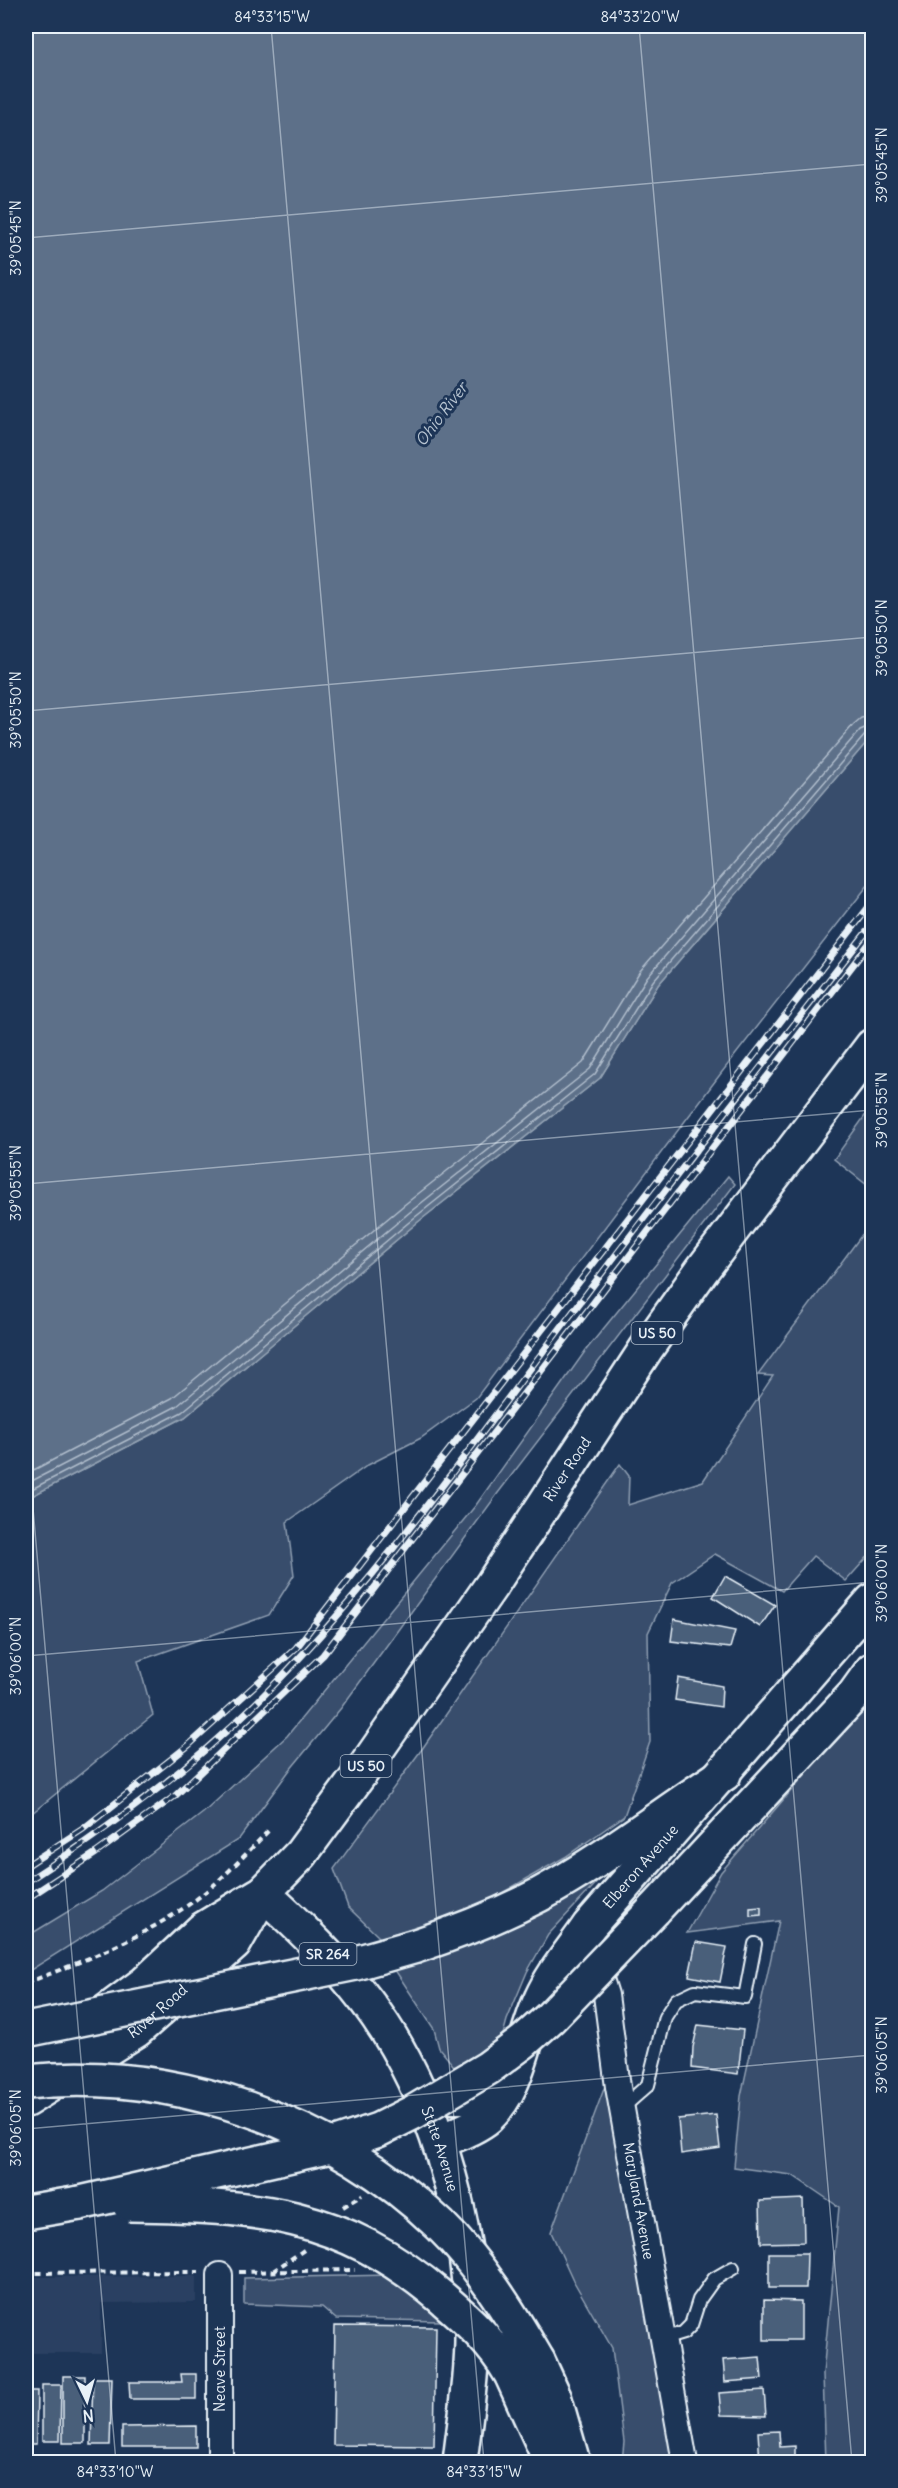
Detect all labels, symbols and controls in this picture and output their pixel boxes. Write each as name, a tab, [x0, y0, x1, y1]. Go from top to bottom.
text: 84°33'15"W	[234, 7, 310, 26]
text: 84°33'20"W	[600, 7, 680, 26]
text: 39°05'45"N	[872, 127, 891, 203]
text: 39°05'45"N	[6, 200, 25, 276]
water label: Ohio River	[411, 376, 473, 450]
text: 39°05'50"N	[872, 599, 891, 677]
text: 39°05'50"N	[6, 671, 25, 749]
text: 39°05'55"N	[872, 1072, 891, 1148]
text: 39°05'55"N	[6, 1145, 25, 1221]
road number: US 50	[632, 1322, 682, 1344]
street label: River Road	[539, 1433, 595, 1505]
text: 39°06'00"N	[872, 1544, 891, 1622]
text: 39°06'00"N	[6, 1617, 25, 1695]
road number: US 50	[340, 1755, 392, 1777]
street label: Elberon Avenue	[598, 1820, 682, 1912]
road number: SR 264	[300, 1943, 356, 1965]
street label: River Road	[124, 1980, 191, 2042]
text: 39°06'05"N	[872, 2016, 891, 2094]
text: 39°06'05"N	[6, 2089, 25, 2167]
street label: State Avenue	[417, 2104, 463, 2194]
street label: Maryland Avenue	[619, 2141, 659, 2261]
street label: Neave Street	[210, 2326, 229, 2412]
north arrow	[57, 2371, 117, 2431]
text: N	[82, 2405, 95, 2426]
text: 84°33'10"W	[77, 2462, 154, 2481]
text: 84°33'15"W	[446, 2462, 522, 2481]

